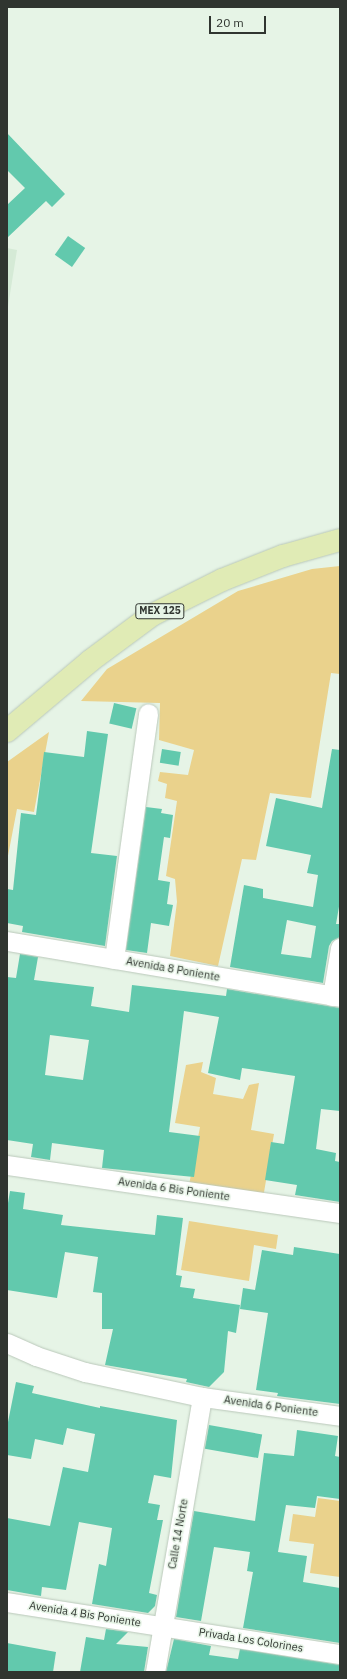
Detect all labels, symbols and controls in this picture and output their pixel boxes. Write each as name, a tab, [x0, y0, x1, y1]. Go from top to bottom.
scale bar	[211, 8, 268, 34]
text: 20 m	[216, 15, 244, 30]
road number: MEX 125	[135, 603, 185, 619]
street label: Avenida 8 Poniente	[125, 954, 221, 984]
street label: Avenida 6 Bis Poniente	[117, 1175, 231, 1203]
street label: Avenida 6 Poniente	[223, 1393, 319, 1419]
street label: Calle 14 Norte	[165, 1498, 191, 1570]
street label: Avenida 4 Bis Poniente	[28, 1599, 142, 1629]
street label: Privada Los Colorines	[198, 1625, 304, 1655]

